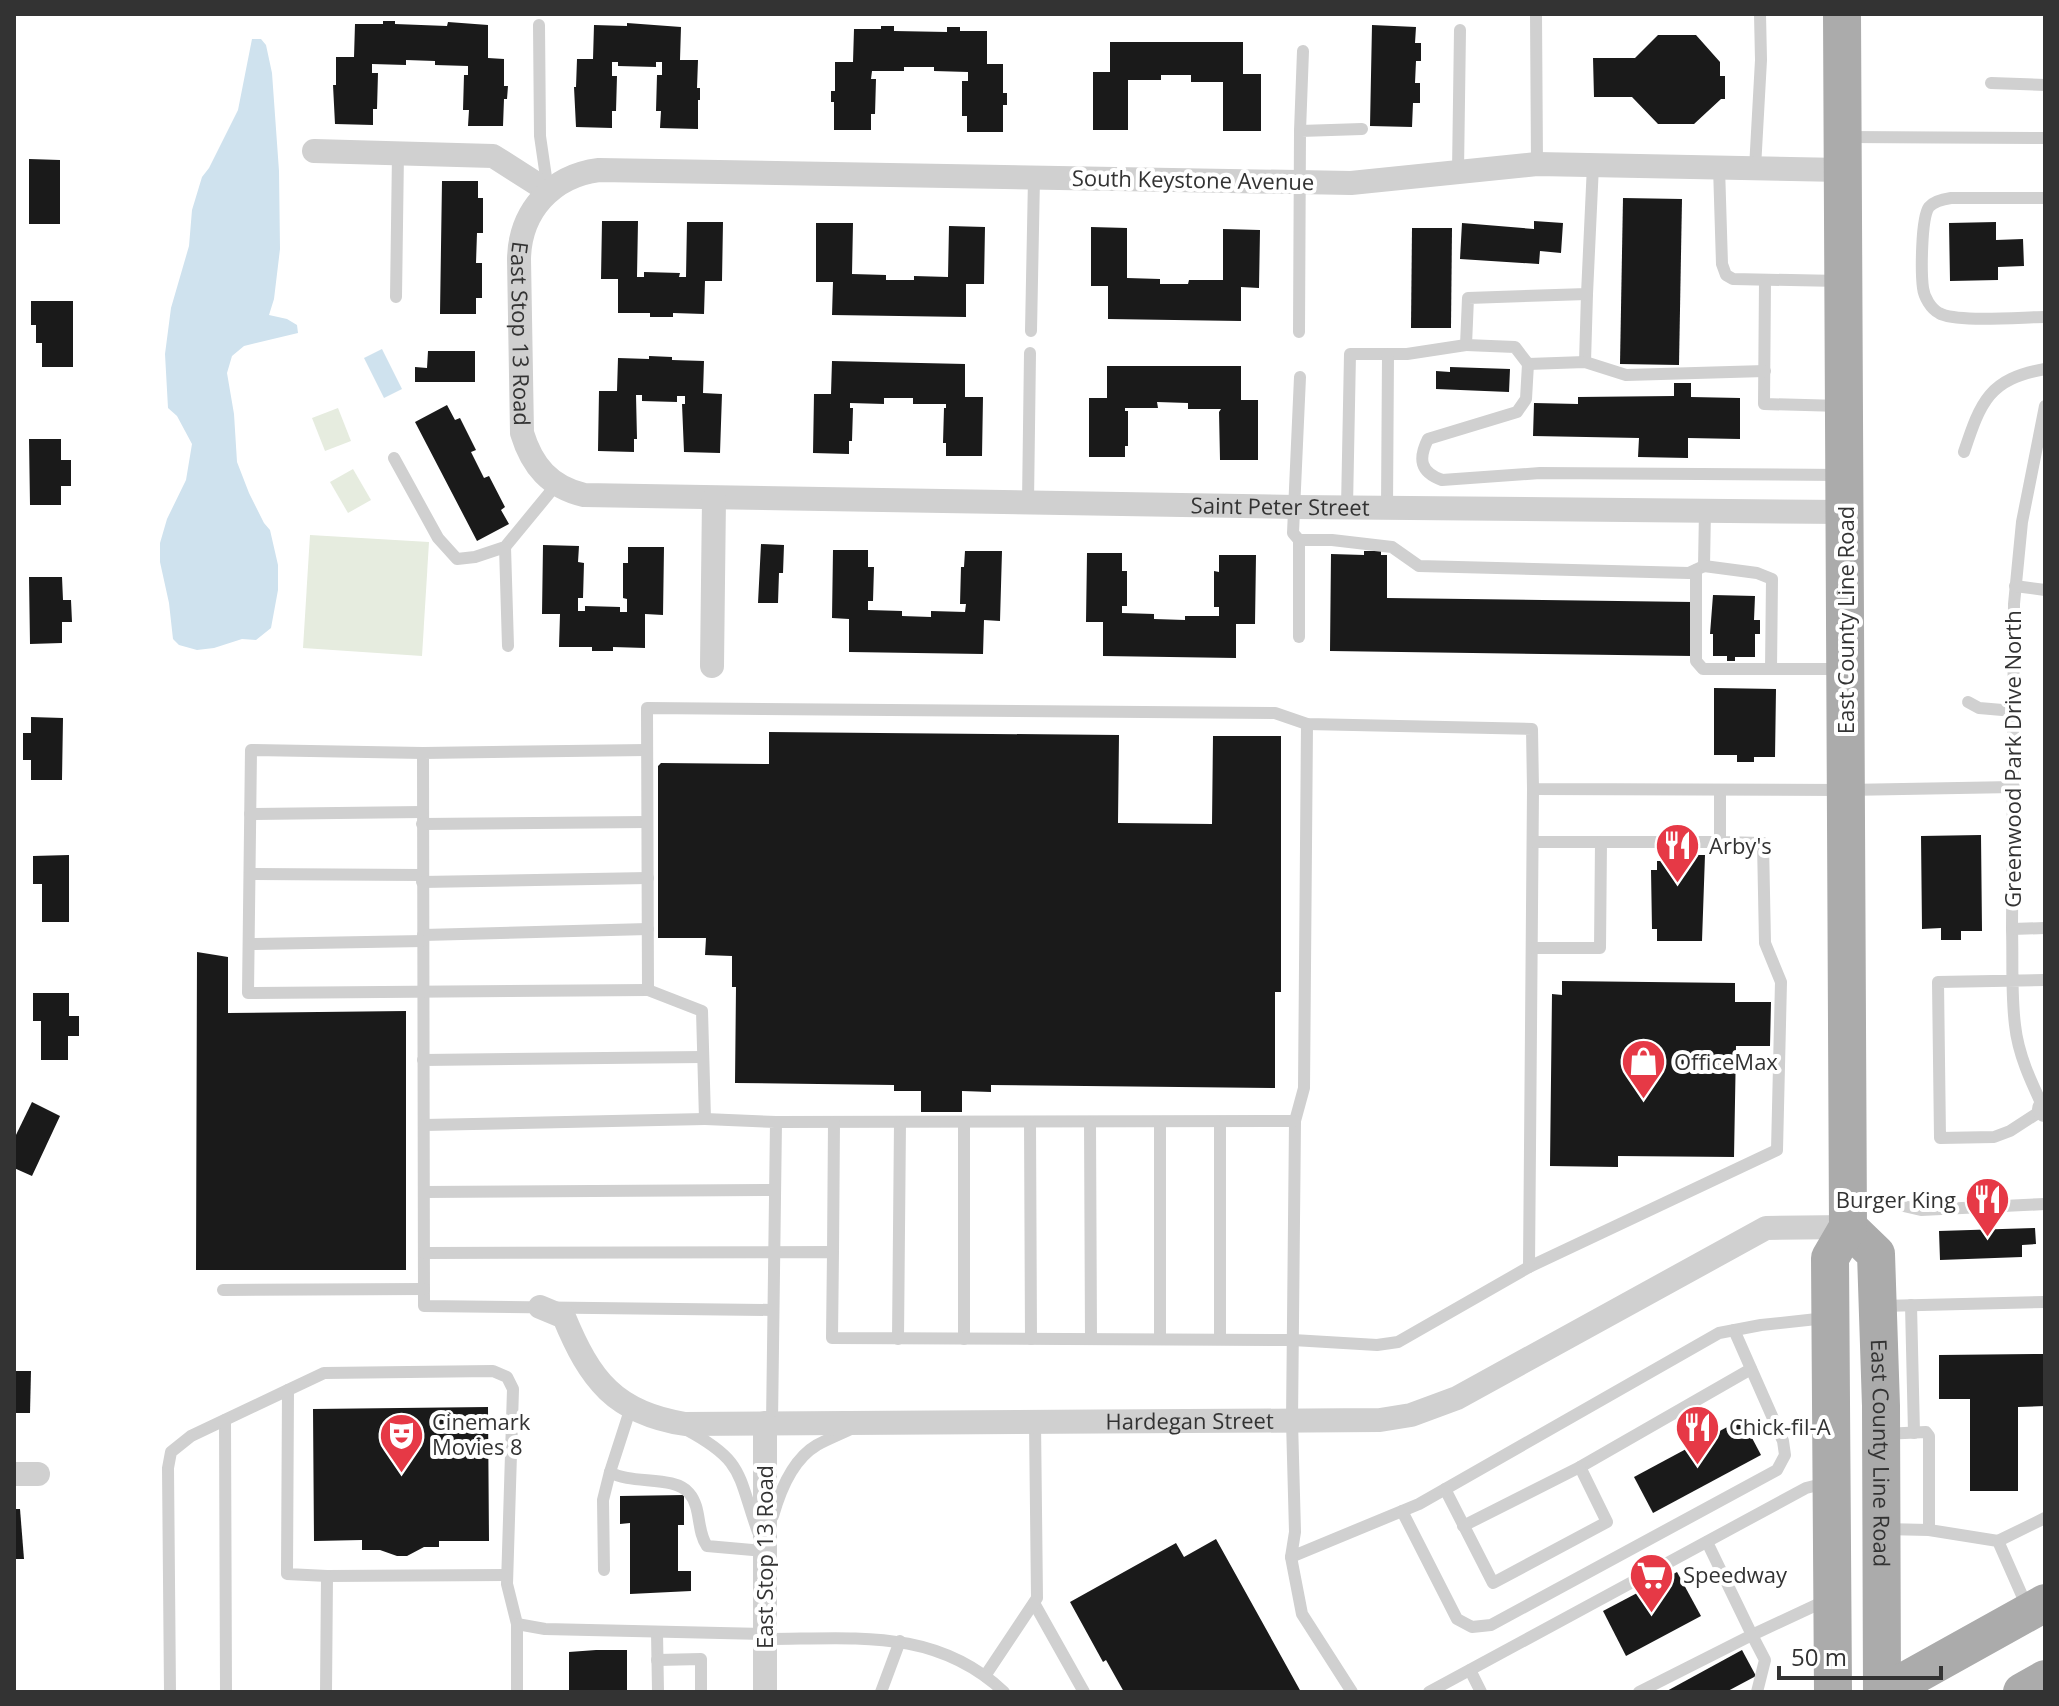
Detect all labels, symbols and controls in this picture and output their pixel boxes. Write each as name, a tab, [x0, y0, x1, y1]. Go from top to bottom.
street label: South Keystone Avenue	[1072, 162, 1314, 196]
street label: East Stop 13 Road	[505, 240, 538, 426]
street label: Saint Peter Street	[1190, 489, 1370, 522]
street label: East County Line Road	[1830, 506, 1860, 734]
street label: Greenwood Park Drive North	[1997, 610, 2027, 908]
restaurant icon: Arby's	[1654, 822, 1702, 885]
place label: Arby's	[1709, 830, 1772, 860]
shop icon: OfficeMax	[1619, 1038, 1667, 1101]
place label: OfficeMax	[1674, 1046, 1778, 1076]
restaurant icon: Burger King	[1963, 1176, 2011, 1239]
place label: Burger King	[1836, 1184, 1956, 1214]
street label: East County Line Road	[1865, 1338, 1898, 1567]
restaurant icon: Chick-fil-A	[1674, 1403, 1722, 1466]
street label: Hardegan Street	[1105, 1405, 1274, 1436]
place label: Cinemark Movies 8	[432, 1406, 531, 1461]
theatre icon: Cinemark Movies 8	[377, 1411, 425, 1474]
place label: Chick-fil-A	[1729, 1411, 1831, 1441]
street label: East Stop 13 Road	[749, 1465, 779, 1649]
supermarket icon: Speedway	[1628, 1551, 1676, 1614]
place label: Speedway	[1683, 1559, 1788, 1589]
scale bar	[1779, 1630, 1941, 1680]
text: 50 m	[1791, 1640, 1847, 1673]

